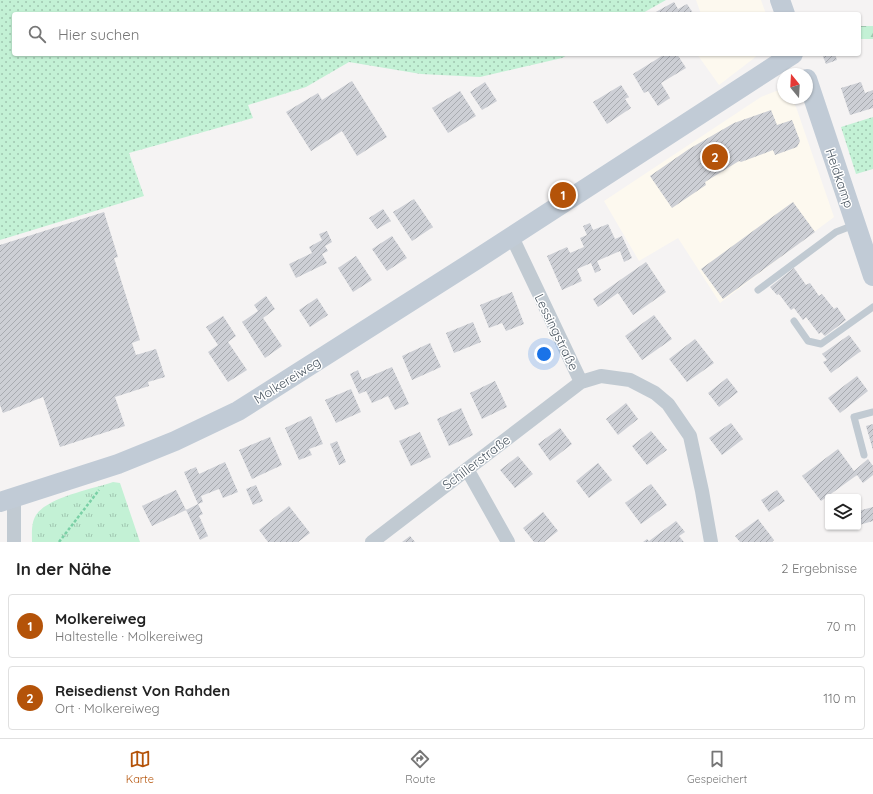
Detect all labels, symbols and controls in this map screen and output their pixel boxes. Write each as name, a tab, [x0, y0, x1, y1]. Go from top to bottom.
search box	[12, 12, 861, 56]
icon: search	[26, 23, 48, 45]
text: Hier suchen	[58, 25, 139, 44]
north arrow	[777, 68, 813, 104]
pin: 2	[702, 142, 728, 172]
street label: Heidkamp	[822, 146, 858, 210]
pin: 1	[550, 180, 576, 210]
street label: Lessingstraße	[532, 291, 582, 373]
your location	[534, 344, 554, 364]
street label: Molkereiweg	[251, 353, 323, 407]
street label: Schillerstraße	[439, 431, 513, 493]
map controls	[825, 494, 861, 530]
button: layers	[825, 494, 861, 530]
text: In der Nähe	[16, 558, 112, 579]
text: 2 Ergebnisse	[781, 560, 857, 576]
text: Molkereiweg	[55, 609, 146, 628]
text: 1	[27, 618, 33, 634]
text: 70 m	[826, 618, 856, 634]
text: Haltestelle · Molkereiweg	[55, 628, 203, 644]
text: Reisedienst Von Rahden	[55, 681, 230, 700]
text: 2	[26, 690, 34, 706]
text: 110 m	[823, 690, 856, 706]
text: Ort · Molkereiweg	[55, 700, 160, 716]
tab: Karte	[126, 748, 154, 786]
tab: Route	[405, 748, 435, 786]
tab: Gespeichert	[687, 748, 747, 786]

